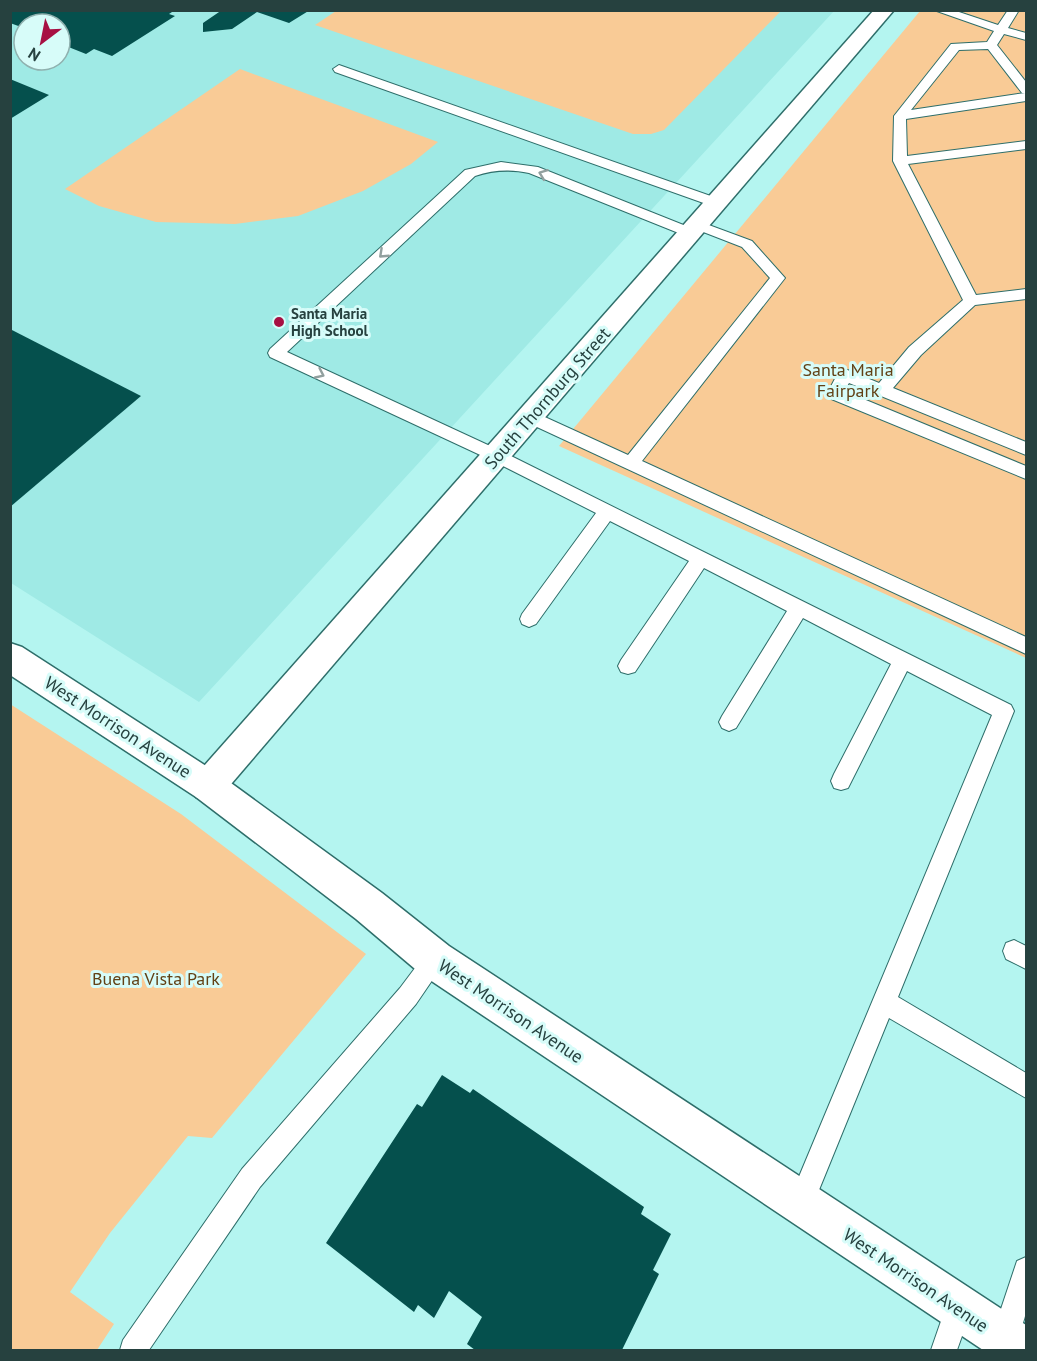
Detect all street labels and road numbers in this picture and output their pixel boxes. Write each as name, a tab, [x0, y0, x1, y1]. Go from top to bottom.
street label: South Thornburg Street	[479, 322, 615, 474]
street label: West Morrison Avenue	[40, 671, 196, 783]
street label: West Morrison Avenue	[434, 954, 588, 1068]
street label: West Morrison Avenue	[839, 1223, 993, 1337]

